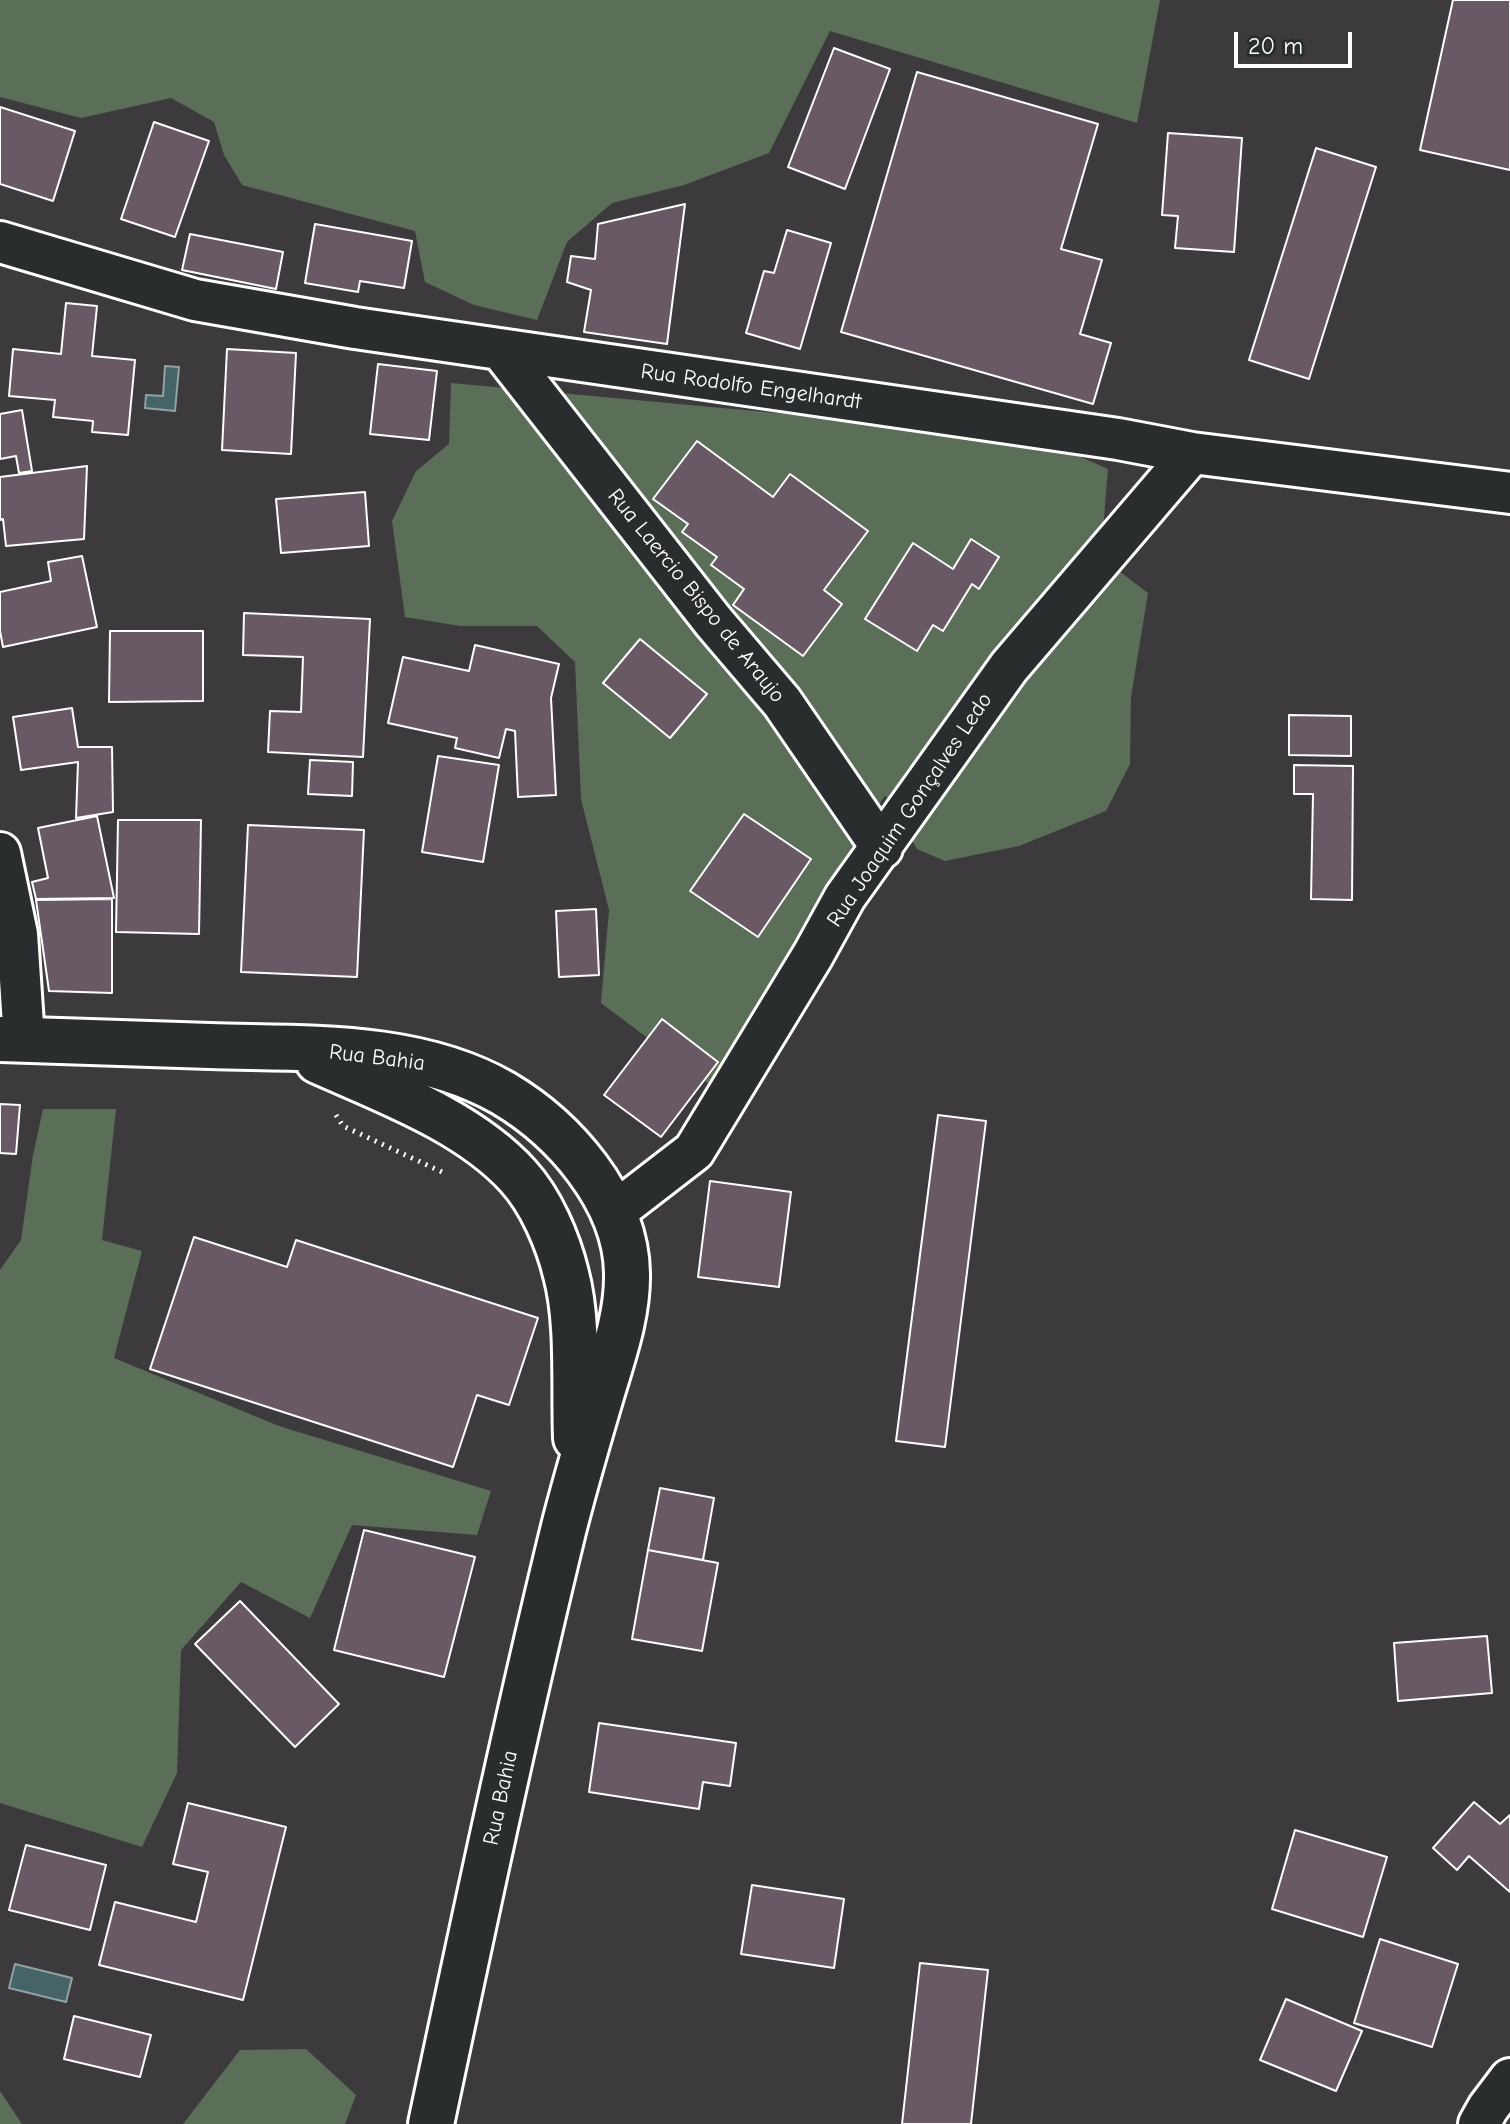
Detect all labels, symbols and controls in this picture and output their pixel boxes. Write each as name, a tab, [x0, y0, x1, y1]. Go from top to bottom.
scale bar	[1238, 16, 1356, 66]
text: 20 m	[1248, 32, 1303, 60]
street label: Rua Rodolfo Engelhardt	[639, 358, 863, 416]
street label: Rua Laercio Bispo de Araujo	[602, 484, 790, 708]
street label: Rua Joaquim Gonçalves Ledo	[822, 688, 998, 932]
street label: Rua Bahia	[328, 1039, 426, 1077]
street label: Rua Bahia	[478, 1748, 524, 1848]

